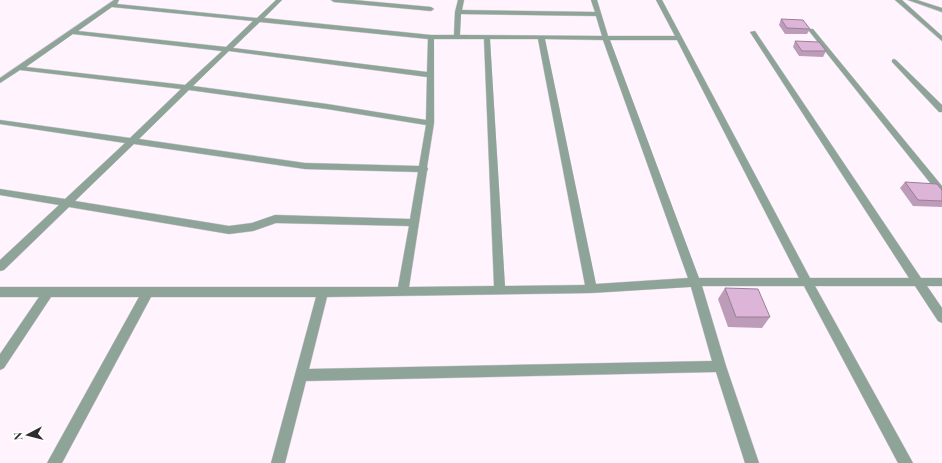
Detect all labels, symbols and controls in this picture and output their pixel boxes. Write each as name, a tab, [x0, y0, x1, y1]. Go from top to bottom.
north arrow	[8, 415, 48, 455]
text: N	[10, 431, 26, 441]

